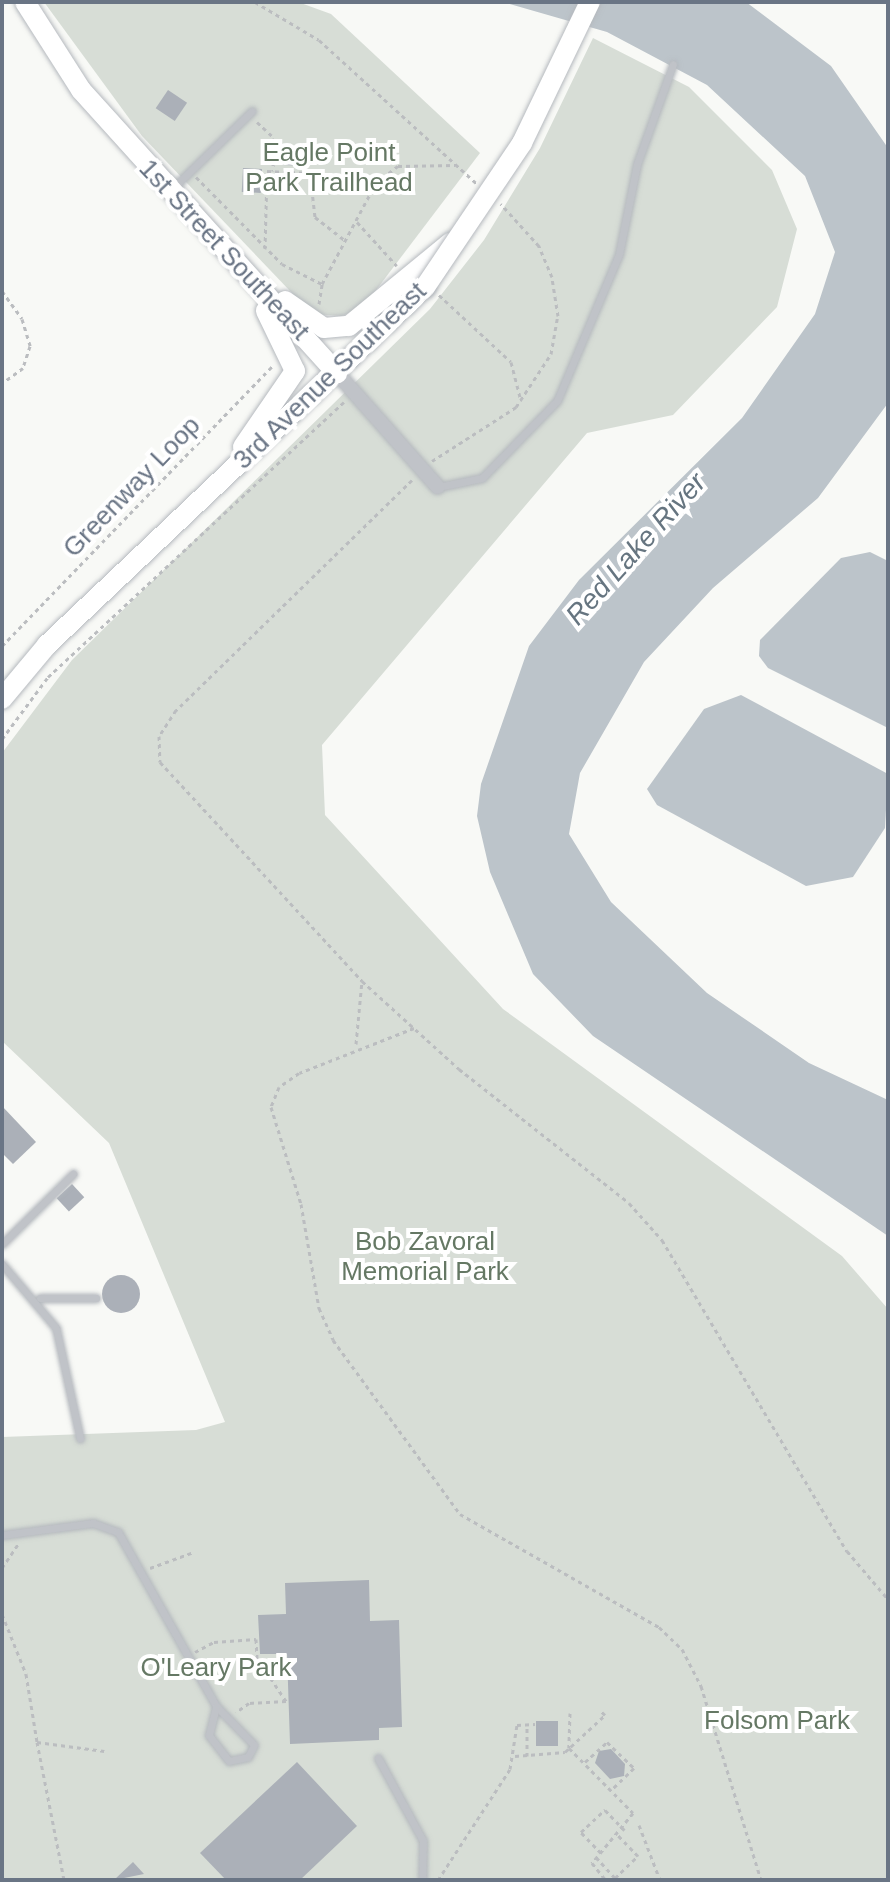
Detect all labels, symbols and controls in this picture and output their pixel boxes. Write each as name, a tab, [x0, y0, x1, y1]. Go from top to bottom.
park label: Eagle Point Park Trailhead	[245, 137, 413, 198]
street label: 1st Street Southeast	[132, 153, 316, 347]
street label: 3rd Avenue Southeast	[227, 276, 433, 476]
street label: Greenway Loop	[57, 410, 207, 564]
water label: Red Lake River	[559, 466, 713, 632]
park label: Bob Zavoral Memorial Park	[341, 1226, 509, 1288]
park label: O'Leary Park	[141, 1652, 291, 1684]
park label: Folsom Park	[704, 1705, 850, 1737]

